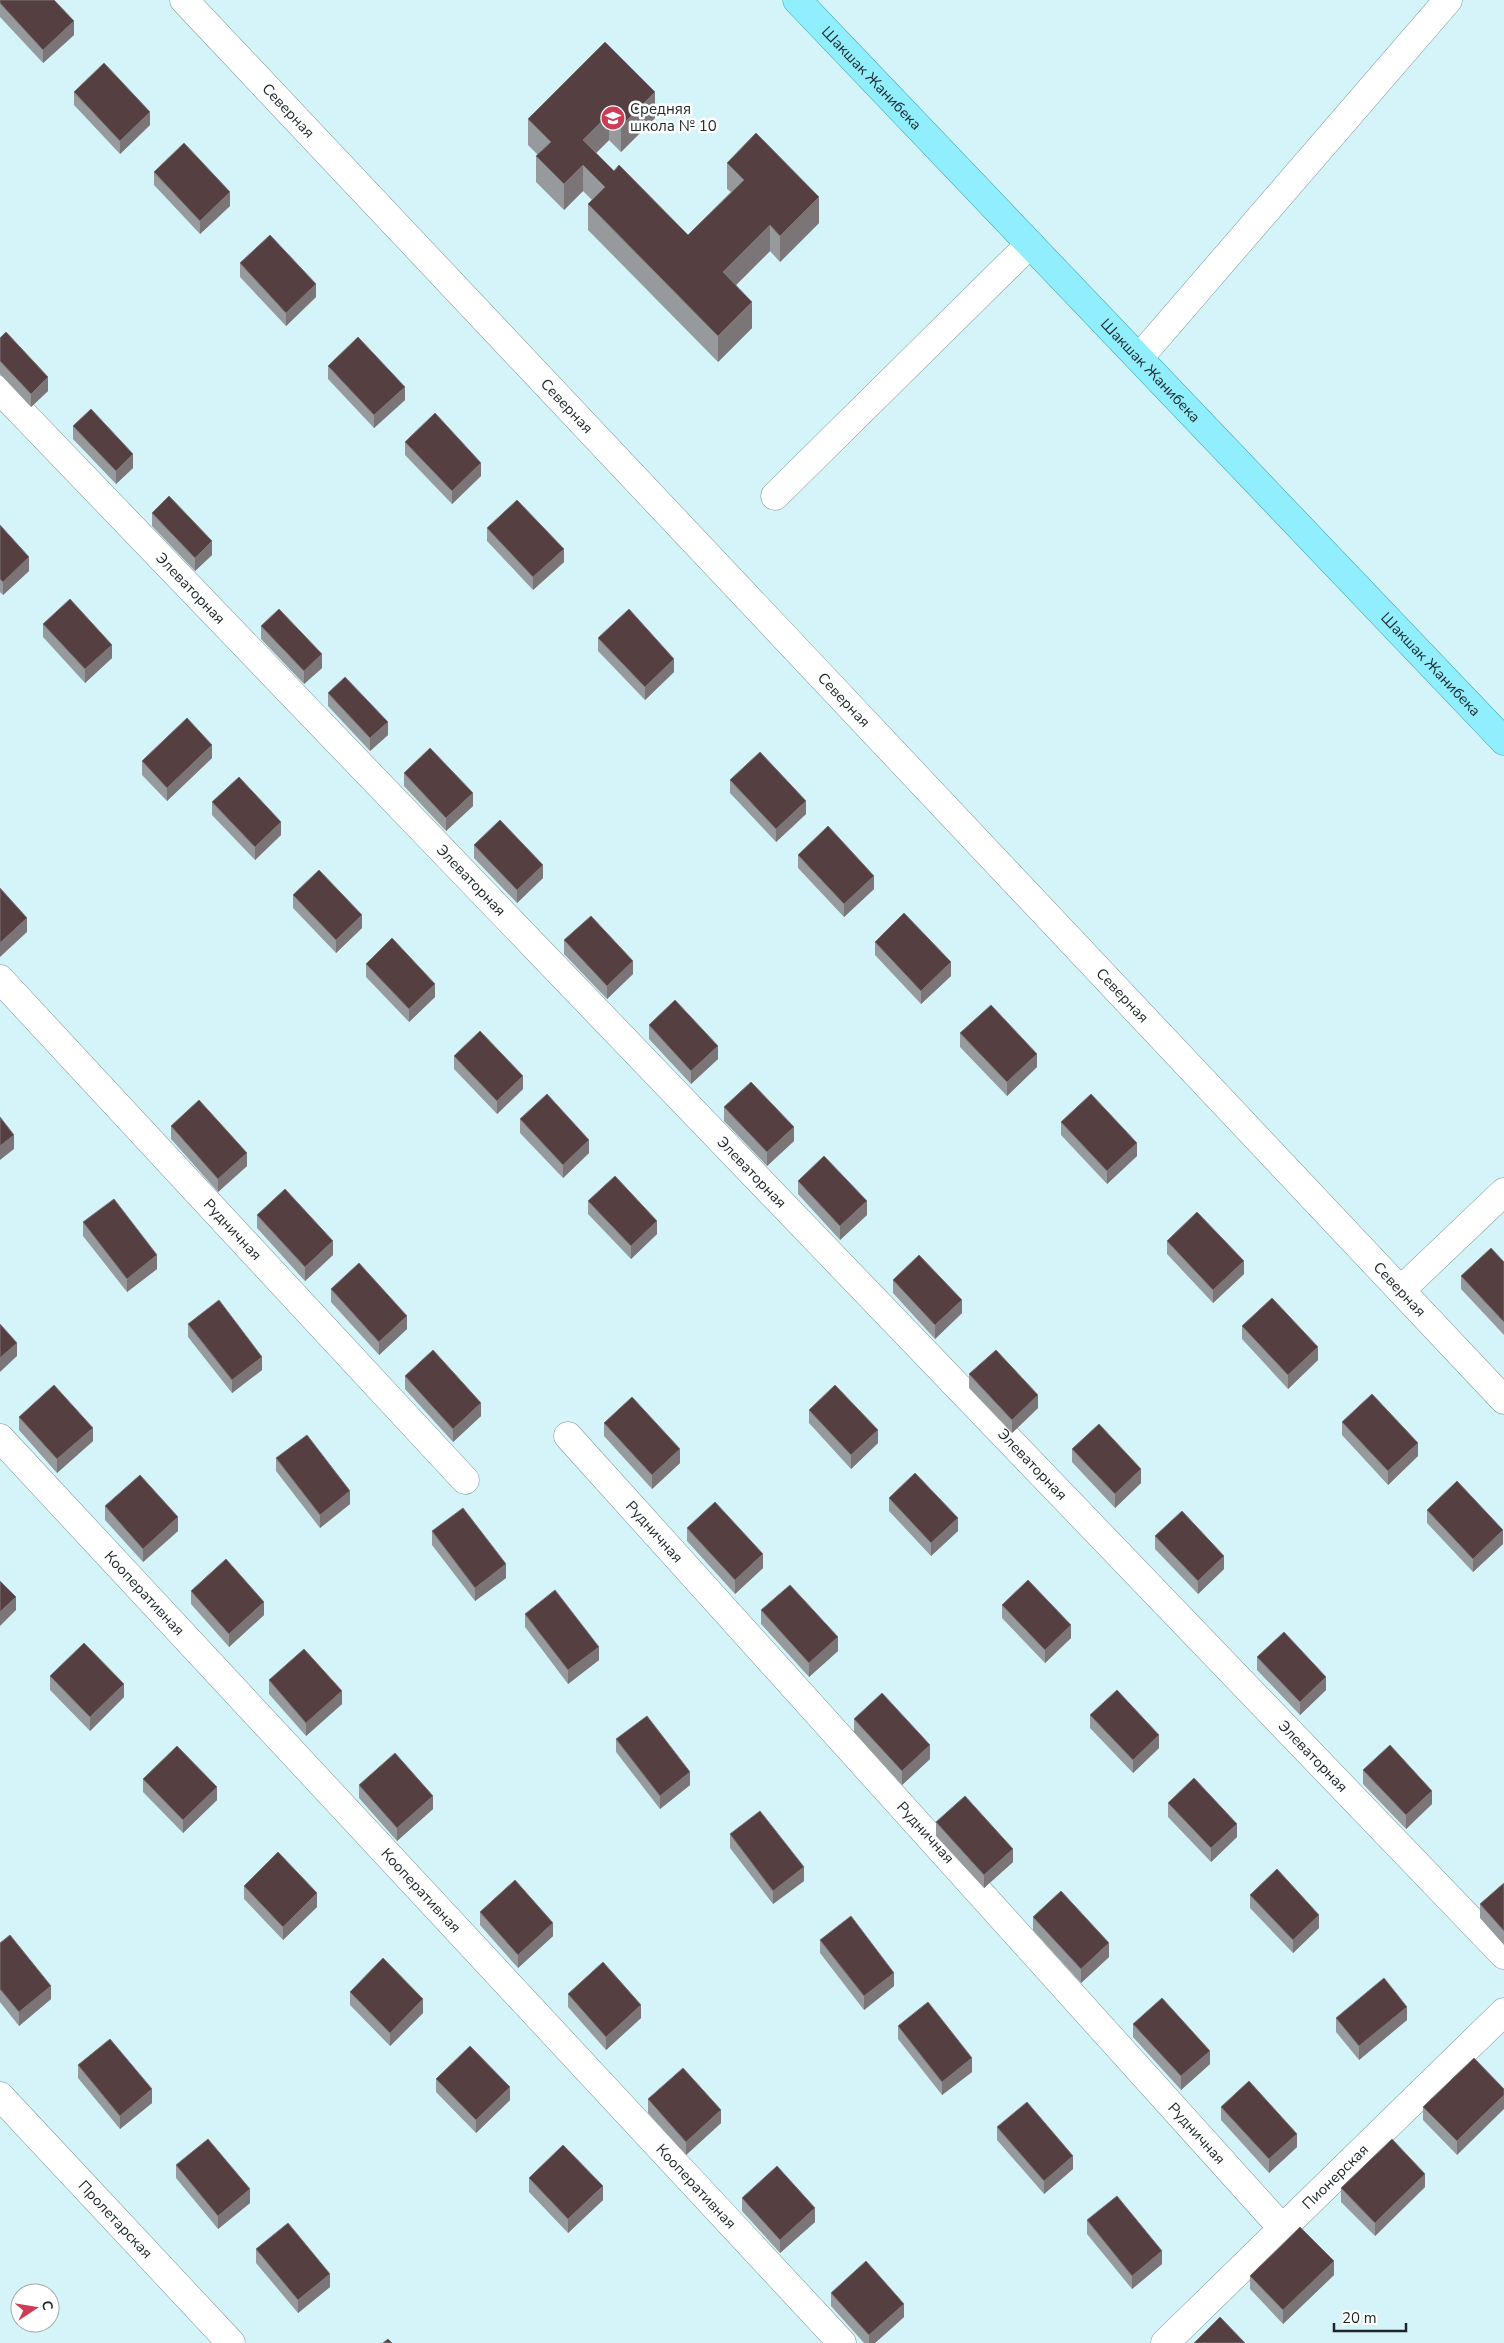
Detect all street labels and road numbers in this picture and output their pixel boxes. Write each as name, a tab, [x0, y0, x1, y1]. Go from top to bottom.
street label: Шакшак Жанибека	[817, 22, 926, 134]
street label: Северная	[258, 79, 319, 142]
street label: Шакшак Жанибека	[1096, 314, 1205, 427]
street label: Северная	[536, 374, 598, 438]
street label: Элеваторная	[151, 548, 230, 628]
street label: Шакшак Жанибека	[1376, 608, 1485, 720]
street label: Северная	[813, 668, 875, 732]
street label: Элеваторная	[432, 840, 510, 920]
street label: Северная	[1092, 964, 1153, 1027]
street label: Элеваторная	[713, 1132, 791, 1212]
street label: Рудничная	[199, 1195, 266, 1265]
street label: Северная	[1369, 1258, 1430, 1321]
street label: Элеваторная	[993, 1424, 1072, 1504]
street label: Рудничная	[621, 1497, 688, 1567]
street label: Кооперативная	[100, 1546, 189, 1640]
street label: Элеваторная	[1274, 1716, 1352, 1796]
street label: Рудничная	[892, 1797, 959, 1868]
street label: Кооперативная	[376, 1844, 465, 1937]
street label: Рудничная	[1164, 2098, 1230, 2169]
street label: Кооперативная	[652, 2139, 741, 2233]
street label: Пионерская	[1298, 2140, 1373, 2214]
street label: Пролетарская	[74, 2176, 157, 2263]

